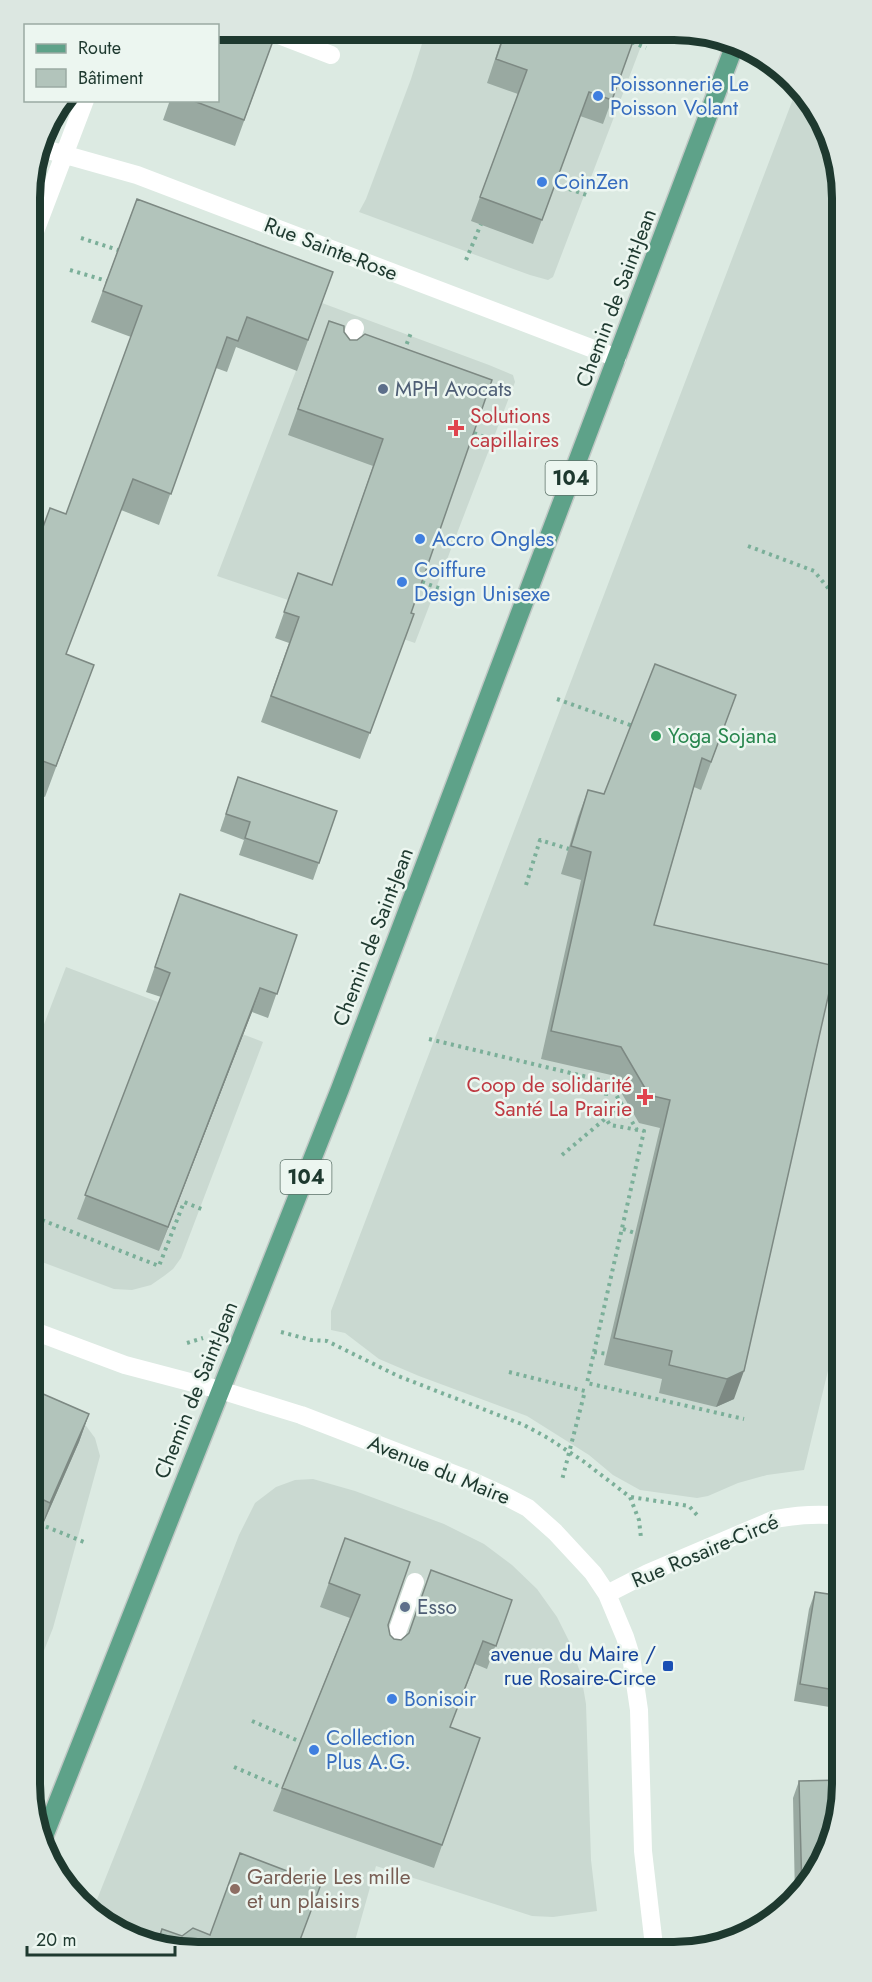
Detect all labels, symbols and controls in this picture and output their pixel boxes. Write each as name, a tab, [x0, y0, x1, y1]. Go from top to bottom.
legend	[24, 24, 219, 102]
text: Route	[78, 35, 121, 61]
text: Bâtiment	[78, 65, 144, 91]
place label: Poissonnerie Le Poisson Volant	[610, 69, 749, 123]
marker: Poissonnerie Le Poisson Volant	[591, 89, 605, 103]
place label: CoinZen	[554, 167, 629, 197]
marker: CoinZen	[535, 175, 549, 189]
street label: Chemin de Saint-Jean	[568, 204, 664, 392]
street label: Rue Sainte-Rose	[260, 210, 402, 288]
place label: MPH Avocats	[395, 374, 512, 404]
marker: MPH Avocats	[376, 382, 390, 396]
place label: Solutions capillaires	[470, 401, 559, 455]
marker: Solutions capillaires	[447, 419, 465, 437]
road number: 104	[546, 461, 596, 495]
place label: Accro Ongles	[432, 524, 554, 554]
marker: Accro Ongles	[413, 532, 427, 546]
place label: Coiffure Design Unisexe	[414, 555, 550, 609]
marker: Coiffure Design Unisexe	[395, 575, 409, 589]
place label: Yoga Sojana	[668, 721, 777, 751]
marker: Yoga Sojana	[649, 729, 663, 743]
street label: Chemin de Saint-Jean	[325, 843, 421, 1031]
place label: Coop de solidarité Santé La Prairie	[467, 1070, 632, 1124]
marker: Coop de solidarité Santé La Prairie	[636, 1088, 654, 1106]
road number: 104	[280, 1160, 332, 1194]
street label: Chemin de Saint-Jean	[147, 1297, 245, 1483]
street label: Avenue du Maire	[363, 1428, 515, 1512]
street label: Rue Rosaire-Circé	[627, 1506, 783, 1595]
place label: Esso	[417, 1592, 457, 1622]
marker: Esso	[398, 1600, 412, 1614]
place label: avenue du Maire / rue Rosaire-Circe	[490, 1639, 656, 1693]
marker: avenue du Maire / rue Rosaire-Circe	[661, 1659, 675, 1673]
place label: Bonisoir	[404, 1684, 477, 1714]
marker: Bonisoir	[385, 1692, 399, 1706]
place label: Collection Plus A.G.	[326, 1723, 415, 1777]
marker: Collection Plus A.G.	[307, 1743, 321, 1757]
place label: Garderie Les mille et un plaisirs	[247, 1862, 411, 1916]
marker: Garderie Les mille et un plaisirs	[228, 1882, 242, 1896]
scale bar	[27, 1919, 176, 1957]
text: 20 m	[36, 1927, 76, 1953]

